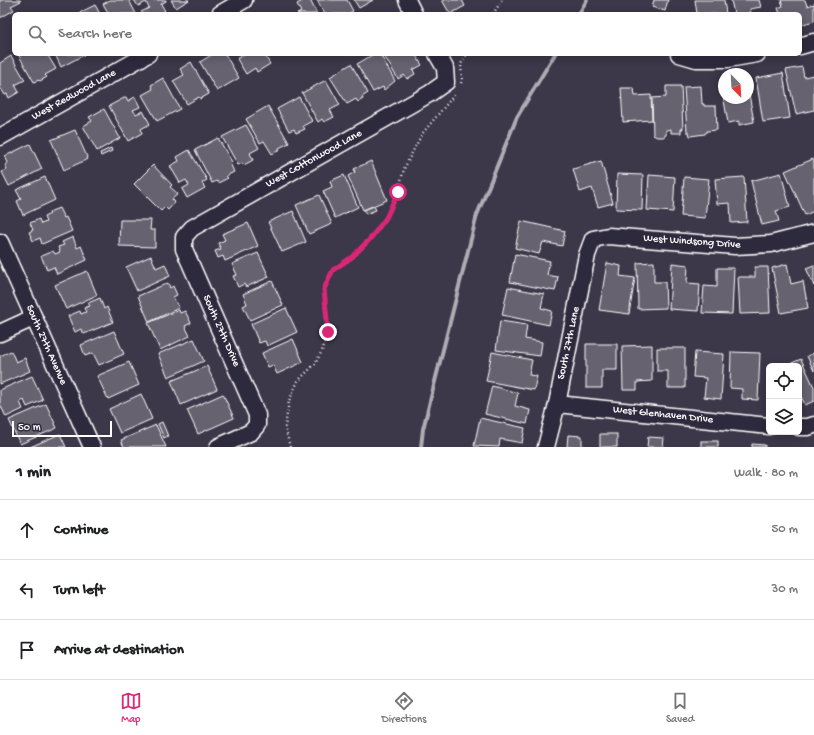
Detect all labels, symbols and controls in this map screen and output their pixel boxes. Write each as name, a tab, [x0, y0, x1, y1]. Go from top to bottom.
search box	[12, 12, 802, 56]
icon: search	[26, 23, 48, 45]
text: Search here	[58, 25, 132, 43]
street label: West Redwood Lane	[30, 67, 118, 123]
north arrow	[718, 68, 754, 104]
street label: West Cottonwood Lane	[264, 127, 364, 190]
route start	[389, 183, 407, 201]
street label: West Windsong Drive	[643, 233, 741, 251]
street label: South 27th Drive	[200, 293, 242, 369]
street label: South 27th Avenue	[23, 303, 69, 387]
street label: South 27th Lane	[555, 305, 583, 381]
route end	[319, 323, 337, 341]
map controls	[766, 363, 802, 435]
button: locate	[766, 363, 802, 399]
button: layers	[766, 399, 802, 435]
street label: West Glenhaven Drive	[612, 404, 714, 426]
scale bar	[12, 419, 112, 438]
text: 50 m	[18, 422, 40, 434]
text: 1 min	[16, 463, 51, 483]
text: Walk · 80 m	[734, 466, 798, 481]
icon: ahead	[16, 519, 38, 541]
text: Continue	[54, 521, 108, 539]
text: 50 m	[771, 522, 798, 537]
icon: left	[16, 579, 38, 601]
text: Turn left	[54, 581, 105, 599]
text: 30 m	[772, 582, 798, 597]
icon: arrive	[16, 639, 38, 661]
text: Arrive at destination	[54, 641, 184, 659]
tab: Map	[120, 690, 142, 726]
tab: Directions	[382, 690, 426, 726]
tab: Saved	[666, 690, 694, 726]

